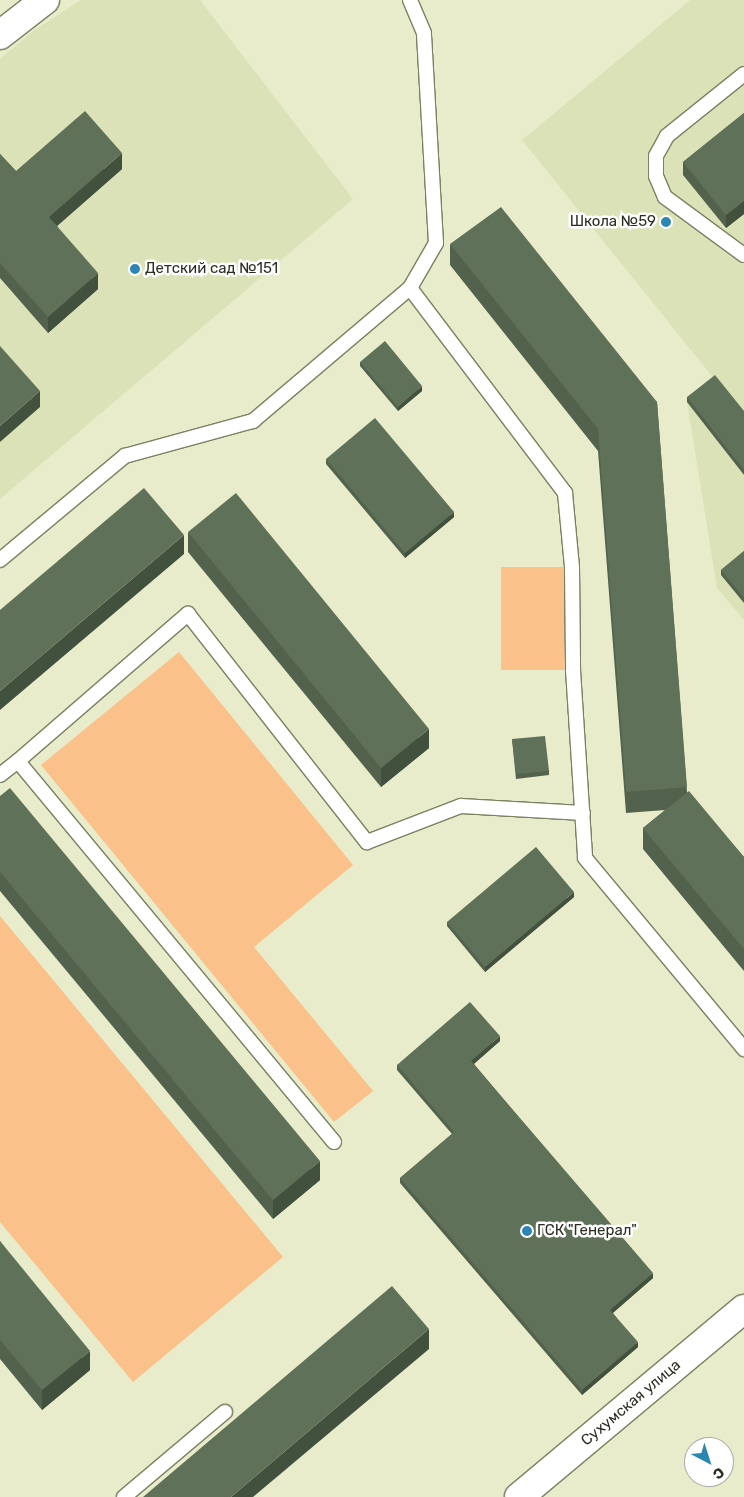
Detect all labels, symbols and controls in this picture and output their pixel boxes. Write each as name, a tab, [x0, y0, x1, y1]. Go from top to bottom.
place label: Школа №59	[570, 213, 656, 231]
marker: Школа №59	[660, 216, 672, 228]
place label: Детский сад №151	[145, 260, 278, 278]
marker: Детский сад №151	[129, 263, 141, 275]
place label: ГСК "Генерал"	[537, 1222, 637, 1240]
marker: ГСК "Генерал"	[521, 1225, 533, 1237]
street label: Сухумская улица	[578, 1356, 684, 1450]
north arrow	[684, 1437, 734, 1487]
text: С	[709, 1463, 728, 1483]

